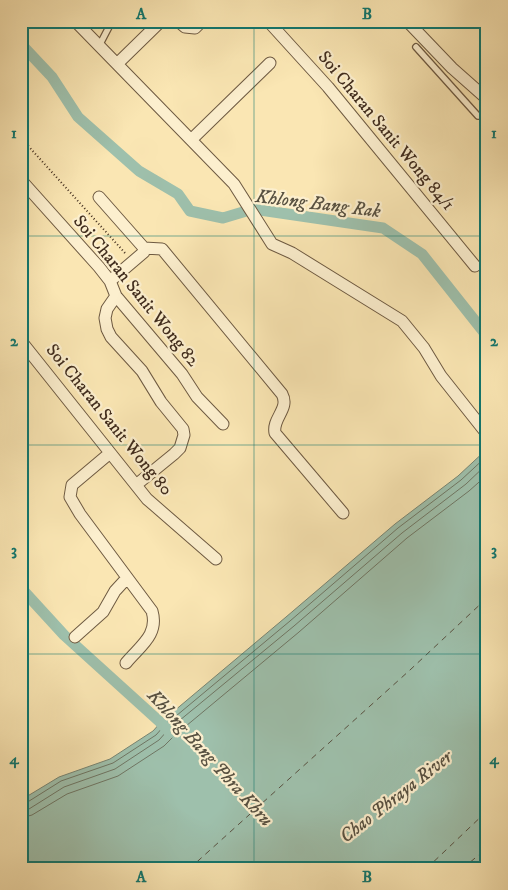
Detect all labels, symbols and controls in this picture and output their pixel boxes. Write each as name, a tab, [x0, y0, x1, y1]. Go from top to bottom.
text: A	[135, 4, 147, 24]
text: B	[362, 4, 372, 24]
street label: Soi Charan Sanit Wong 84/1	[313, 47, 459, 215]
text: 1	[11, 123, 17, 143]
text: 1	[491, 123, 497, 143]
water label: Khlong Bang Rak	[253, 185, 382, 223]
street label: Soi Charan Sanit Wong 82	[68, 211, 204, 371]
text: 2	[10, 331, 19, 351]
text: 2	[490, 331, 499, 351]
street label: Soi Charan Sanit Wong 80	[41, 340, 177, 500]
text: 3	[11, 540, 17, 560]
text: 3	[491, 540, 497, 560]
water label: Khlong Bang Phra Khru	[142, 684, 278, 832]
water label: Chao Phraya River	[335, 744, 459, 848]
text: 4	[8, 749, 19, 769]
text: 4	[488, 749, 499, 769]
text: A	[135, 867, 147, 887]
text: B	[362, 867, 372, 887]

